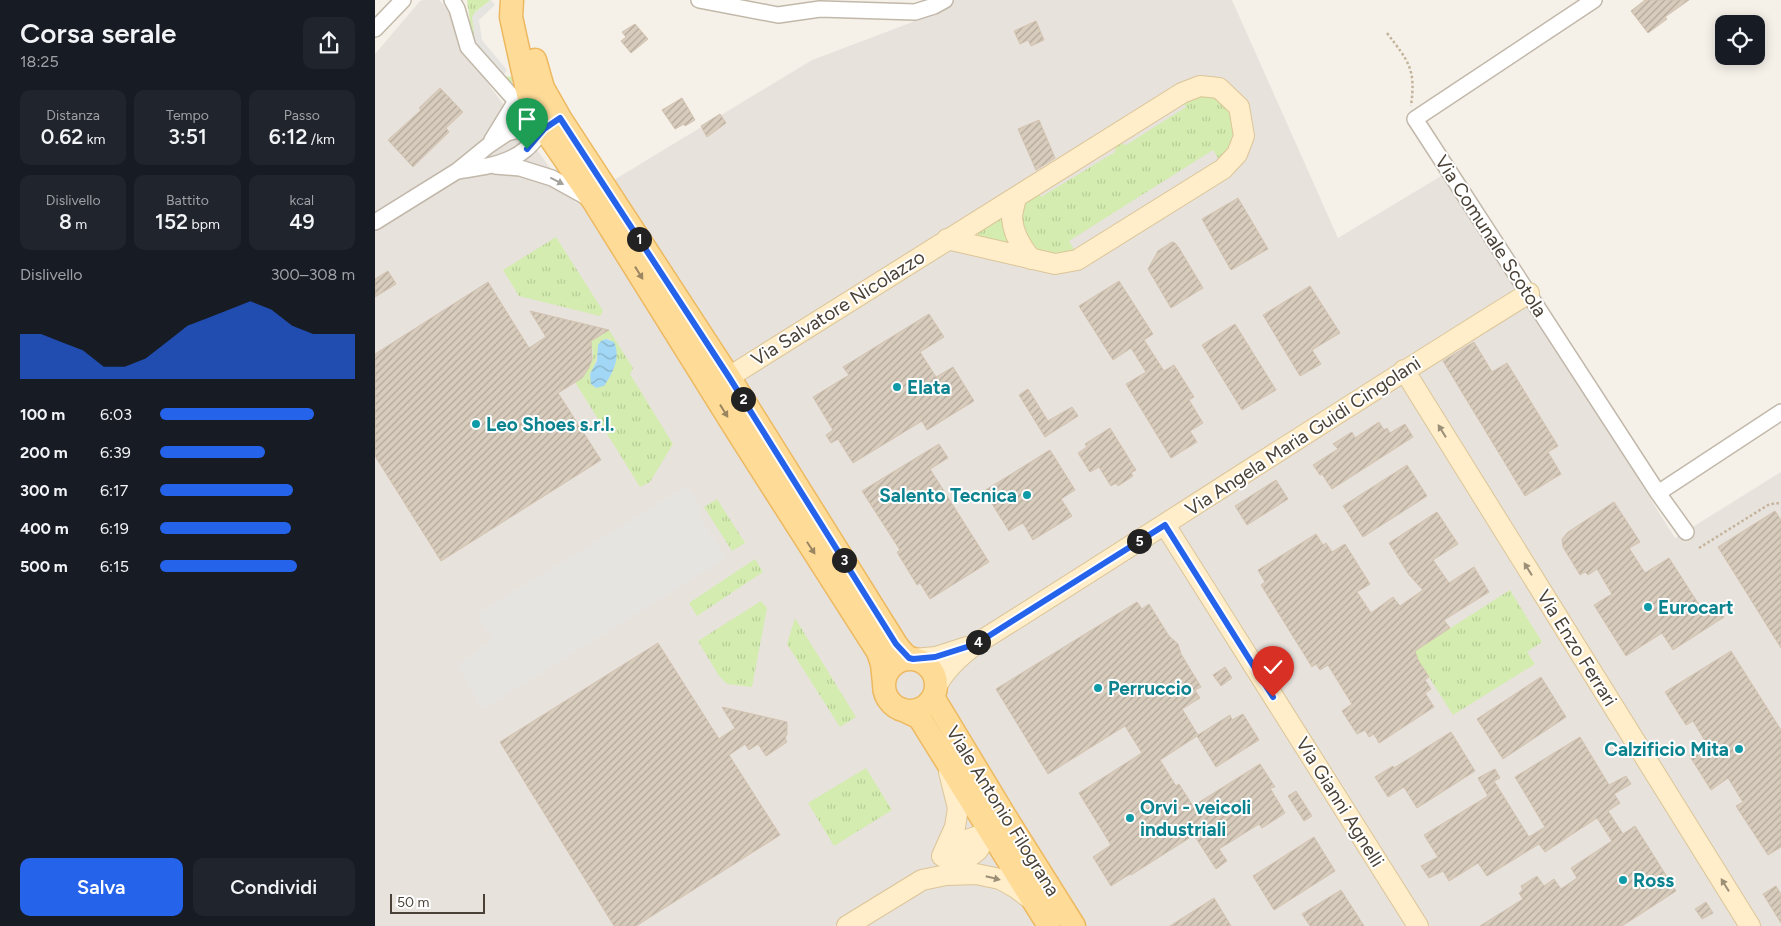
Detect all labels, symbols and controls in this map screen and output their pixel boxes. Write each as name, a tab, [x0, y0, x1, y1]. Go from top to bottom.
map controls	[1715, 15, 1765, 65]
button: locate	[1715, 15, 1765, 65]
text: Corsa serale	[20, 16, 177, 50]
button: share	[303, 17, 355, 69]
text: 18:25	[20, 52, 59, 71]
pin	[506, 98, 548, 149]
icon: arrive	[513, 105, 541, 133]
text: Distanza	[46, 107, 100, 124]
text: Tempo	[166, 107, 209, 124]
text: Passo	[284, 107, 320, 124]
text: 0.62	[41, 124, 83, 149]
text: 3:51	[168, 124, 207, 149]
text: 6:12	[269, 124, 307, 149]
text: km	[83, 131, 105, 148]
text: /km	[307, 131, 335, 148]
street label: Via Comunale Scotola	[1430, 151, 1552, 321]
one-way arrow	[550, 177, 565, 185]
text: Dislivello	[46, 192, 101, 209]
text: Battito	[166, 192, 209, 209]
text: kcal	[290, 192, 314, 209]
text: 8	[59, 209, 72, 234]
text: 152	[155, 209, 188, 234]
text: 49	[289, 209, 314, 234]
text: m	[72, 216, 87, 233]
text: bpm	[188, 216, 220, 233]
pin: 1	[627, 226, 651, 252]
text: 1	[637, 231, 642, 248]
street label: Via Salvatore Nicolazzo	[747, 245, 929, 371]
text: Dislivello	[20, 265, 83, 284]
text: 300–308 m	[271, 265, 355, 284]
one-way arrow	[634, 267, 643, 280]
street label: Via Angela Maria Guidi Cingolani	[1181, 351, 1425, 521]
place label: Elata	[907, 376, 951, 399]
marker: Elata	[891, 381, 903, 393]
pin: 2	[731, 386, 755, 412]
text: 2	[739, 391, 748, 408]
text: 100 m	[20, 405, 65, 424]
text: 6:03	[100, 405, 132, 424]
one-way arrow	[720, 405, 729, 418]
place label: Leo Shoes s.r.l.	[486, 413, 614, 436]
marker: Leo Shoes s.r.l.	[470, 418, 482, 430]
one-way arrow	[1437, 424, 1446, 437]
text: 200 m	[20, 443, 68, 462]
text: 6:39	[100, 443, 131, 462]
text: 300 m	[20, 481, 67, 500]
text: 6:17	[100, 481, 128, 500]
place label: Salento Tecnica	[879, 484, 1017, 507]
marker: Salento Tecnica	[1021, 489, 1033, 501]
text: 400 m	[20, 519, 69, 538]
text: 6:19	[100, 519, 129, 538]
pin: 5	[1127, 528, 1151, 554]
text: 5	[1135, 533, 1144, 550]
one-way arrow	[807, 542, 816, 555]
pin: 3	[831, 548, 857, 572]
text: 3	[841, 552, 848, 569]
text: 500 m	[20, 557, 68, 576]
text: 6:15	[100, 557, 129, 576]
one-way arrow	[1523, 562, 1532, 575]
street label: Via Enzo Ferrari	[1532, 586, 1622, 710]
place label: Eurocart	[1658, 596, 1734, 619]
marker: Eurocart	[1642, 601, 1654, 613]
pin: 4	[965, 630, 991, 654]
text: 4	[974, 634, 983, 651]
pin	[1252, 646, 1294, 697]
icon: check	[1259, 653, 1287, 681]
place label: Perruccio	[1108, 677, 1192, 700]
marker: Perruccio	[1092, 682, 1104, 694]
street label: Viale Antonio Filograna	[941, 722, 1065, 900]
street label: Via Gianni Agnelli	[1291, 733, 1389, 871]
place label: Calzificio Mita	[1604, 738, 1729, 761]
marker: Calzificio Mita	[1733, 743, 1745, 755]
place label: Orvi - veicoli industriali	[1140, 796, 1251, 841]
marker: Orvi - veicoli industriali	[1124, 812, 1136, 824]
button: Salva	[20, 858, 183, 916]
button: Condividi	[193, 858, 355, 916]
place label: Ross	[1633, 869, 1674, 892]
one-way arrow	[985, 874, 1000, 882]
marker: Ross	[1617, 874, 1629, 886]
one-way arrow	[1720, 878, 1729, 891]
scale bar	[390, 891, 485, 914]
text: 50 m	[397, 894, 429, 911]

